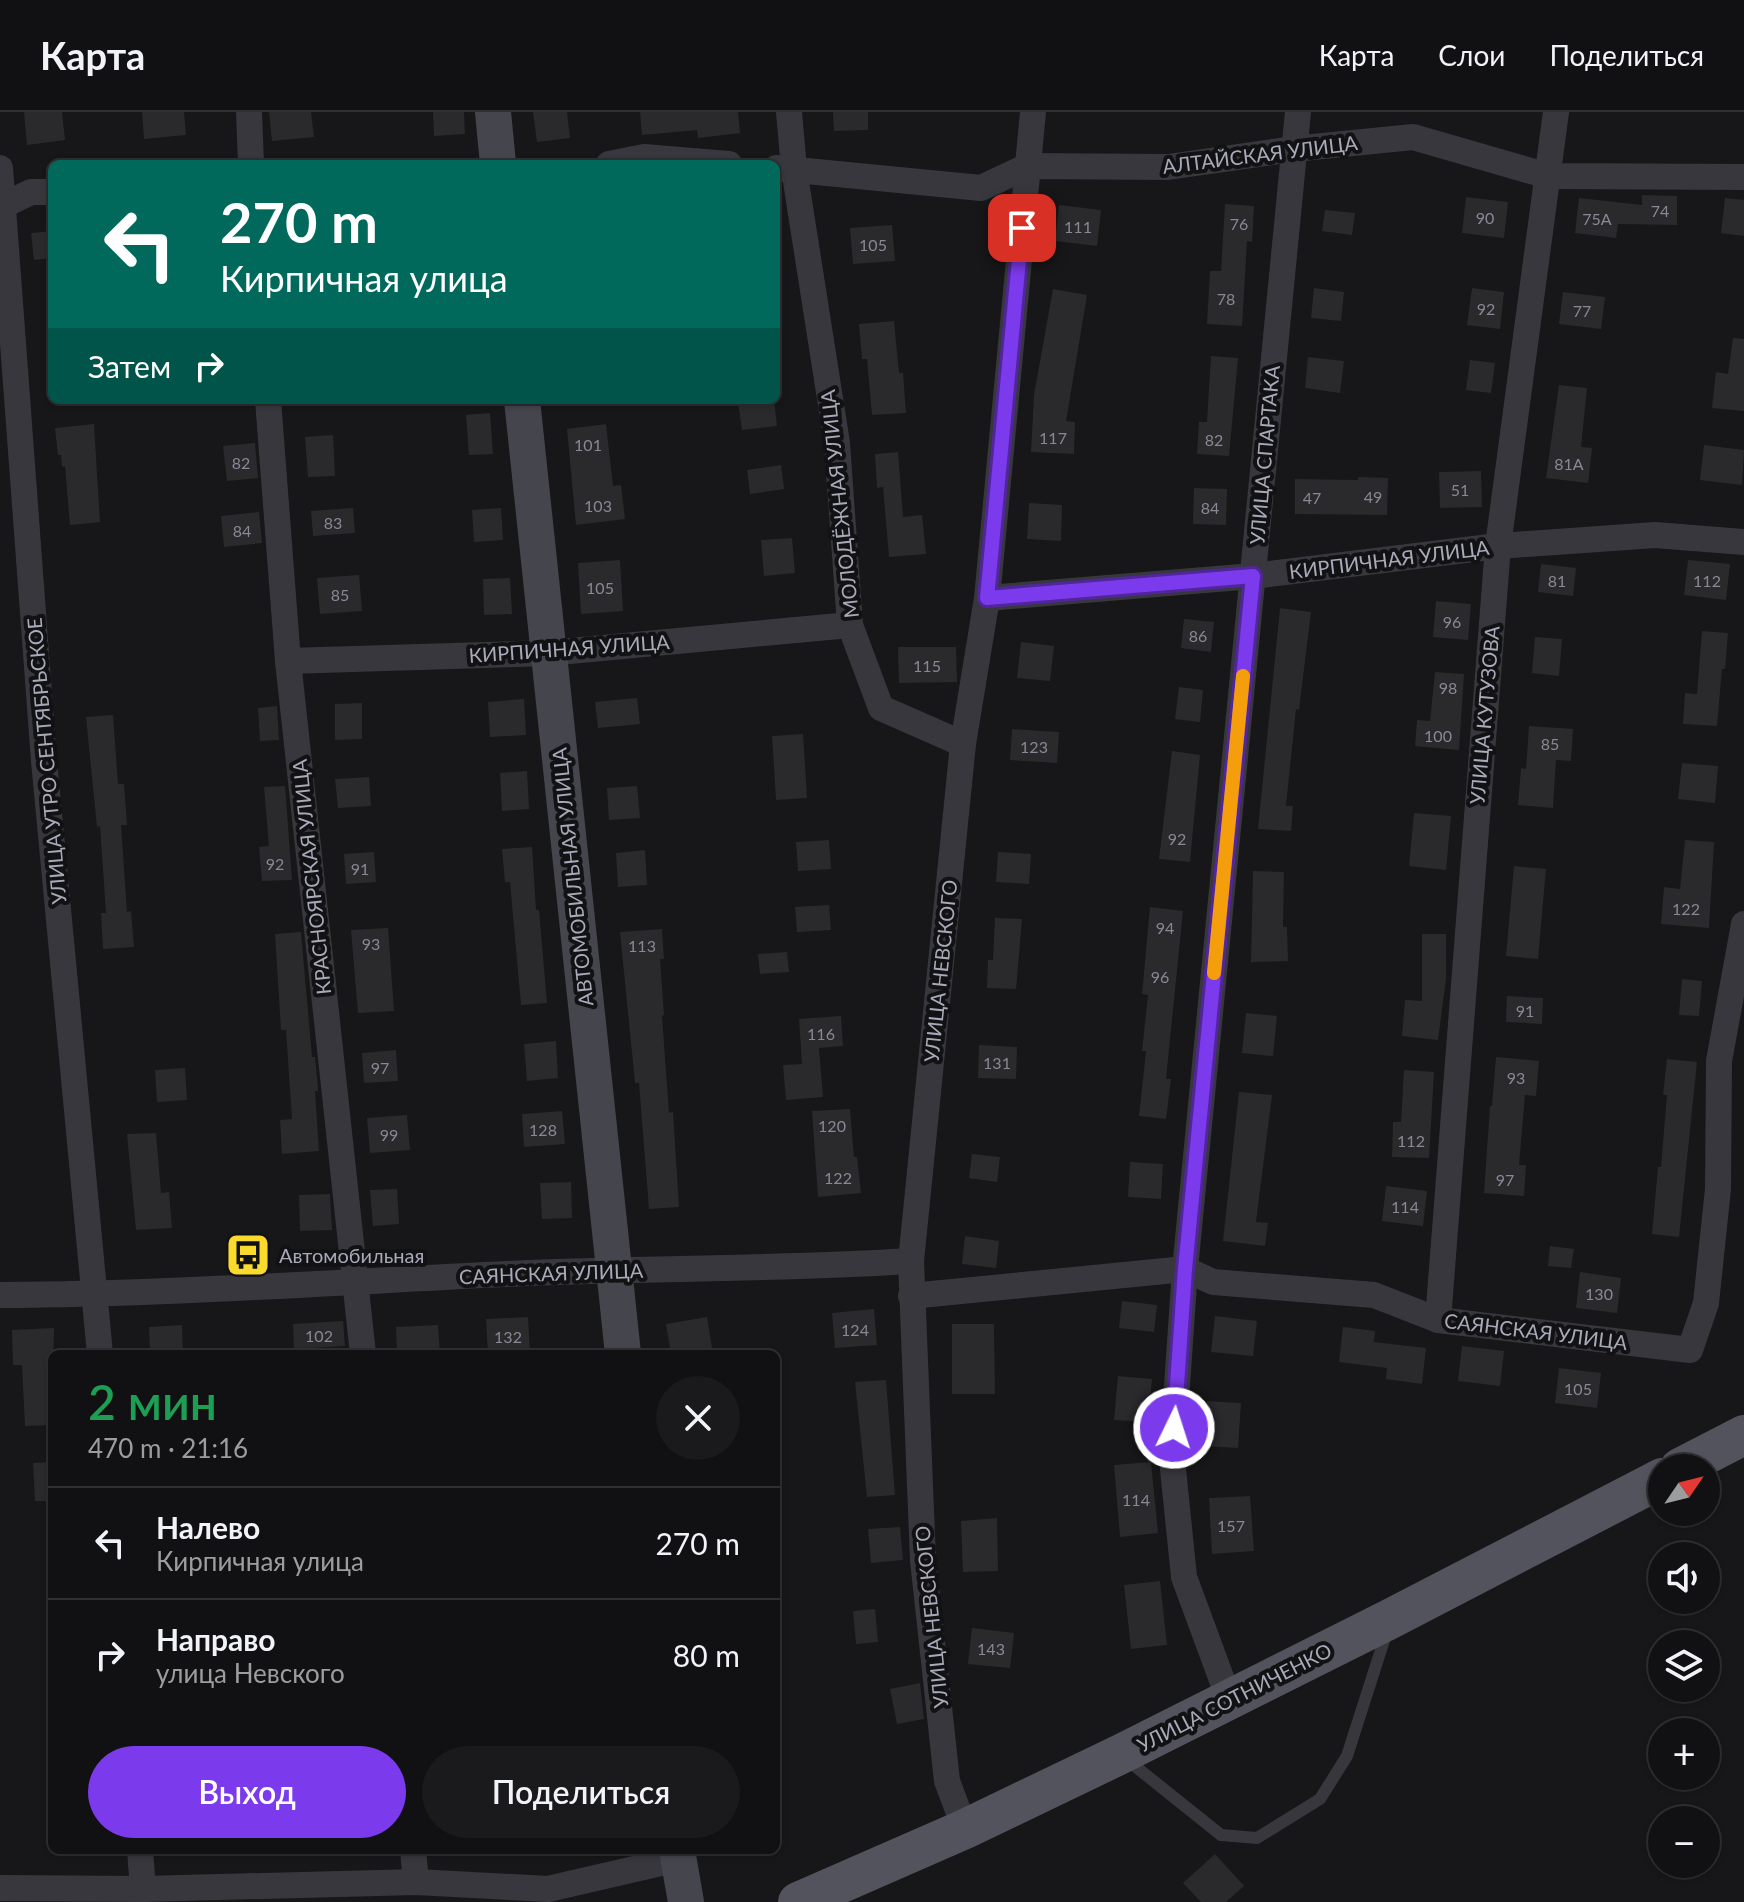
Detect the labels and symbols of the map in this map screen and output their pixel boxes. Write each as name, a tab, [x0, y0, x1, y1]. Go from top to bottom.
street label: АЛТАЙСКАЯ УЛИЦА	[1161, 130, 1359, 178]
pin	[988, 194, 1056, 262]
house number: 74	[1651, 201, 1669, 220]
house number: 90	[1476, 208, 1494, 227]
house number: 75А	[1582, 209, 1612, 228]
house number: 76	[1230, 214, 1248, 233]
house number: 111	[1064, 217, 1092, 236]
house number: 105	[859, 235, 887, 254]
house number: 78	[1217, 289, 1235, 308]
house number: 92	[1477, 299, 1495, 318]
house number: 77	[1573, 301, 1591, 320]
street label: УЛИЦА СПАРТАКА	[1244, 364, 1284, 546]
street label: МОЛОДЁЖНАЯ УЛИЦА	[815, 388, 863, 619]
house number: 117	[1039, 428, 1067, 447]
house number: 82	[1205, 430, 1223, 449]
house number: 101	[574, 435, 602, 454]
house number: 82	[232, 453, 250, 472]
house number: 81А	[1554, 454, 1584, 473]
house number: 51	[1451, 480, 1469, 499]
house number: 49	[1364, 487, 1382, 506]
house number: 47	[1303, 488, 1321, 507]
house number: 103	[584, 496, 612, 515]
house number: 84	[1201, 498, 1219, 517]
house number: 83	[324, 513, 342, 532]
house number: 84	[233, 521, 251, 540]
street label: КИРПИЧНАЯ УЛИЦА	[1288, 535, 1491, 583]
house number: 81	[1548, 571, 1566, 590]
house number: 112	[1693, 571, 1721, 590]
house number: 105	[586, 578, 614, 597]
house number: 85	[331, 585, 349, 604]
house number: 96	[1443, 612, 1461, 631]
street label: УЛИЦА УТРО СЕНТЯБРЬСКОЕ	[22, 617, 70, 905]
street label: УЛИЦА КУТУЗОВА	[1464, 624, 1504, 805]
house number: 86	[1189, 626, 1207, 645]
street label: КИРПИЧНАЯ УЛИЦА	[468, 629, 671, 667]
house number: 115	[913, 656, 941, 675]
house number: 98	[1439, 678, 1457, 697]
house number: 100	[1424, 726, 1452, 745]
house number: 85	[1541, 734, 1559, 753]
house number: 123	[1020, 737, 1048, 756]
street label: АВТОМОБИЛЬНАЯ УЛИЦА	[546, 746, 598, 1007]
street label: КРАСНОЯРСКАЯ УЛИЦА	[287, 758, 335, 996]
house number: 92	[1168, 829, 1186, 848]
house number: 92	[266, 854, 284, 873]
house number: 91	[351, 859, 369, 878]
street label: УЛИЦА НЕВСКОГО	[918, 879, 962, 1063]
house number: 122	[1672, 899, 1700, 918]
house number: 94	[1156, 918, 1174, 937]
house number: 93	[362, 934, 380, 953]
house number: 113	[628, 936, 656, 955]
house number: 96	[1151, 967, 1169, 986]
house number: 91	[1516, 1001, 1534, 1020]
house number: 116	[807, 1024, 835, 1043]
house number: 131	[983, 1053, 1011, 1072]
house number: 97	[371, 1058, 389, 1077]
house number: 93	[1507, 1068, 1525, 1087]
house number: 120	[818, 1116, 846, 1135]
house number: 128	[529, 1120, 557, 1139]
house number: 99	[380, 1125, 398, 1144]
house number: 112	[1397, 1131, 1425, 1150]
house number: 122	[824, 1168, 852, 1187]
house number: 97	[1496, 1170, 1514, 1189]
house number: 114	[1391, 1197, 1419, 1216]
bus stop icon: Автомобильная	[224, 1231, 272, 1279]
place label: Автомобильная	[279, 1243, 424, 1267]
street label: САЯНСКАЯ УЛИЦА	[458, 1258, 644, 1288]
house number: 130	[1585, 1284, 1613, 1303]
street label: САЯНСКАЯ УЛИЦА	[1443, 1308, 1629, 1354]
house number: 124	[841, 1320, 869, 1339]
house number: 102	[305, 1326, 333, 1345]
house number: 132	[494, 1327, 522, 1346]
house number: 105	[1564, 1379, 1592, 1398]
position arrow	[1132, 1386, 1216, 1470]
north arrow	[1648, 1454, 1720, 1526]
house number: 114	[1122, 1490, 1150, 1509]
house number: 157	[1217, 1516, 1245, 1535]
street label: УЛИЦА НЕВСКОГО	[909, 1525, 953, 1709]
street label: УЛИЦА СОТНИЧЕНКО	[1133, 1638, 1335, 1756]
house number: 143	[977, 1639, 1005, 1658]

